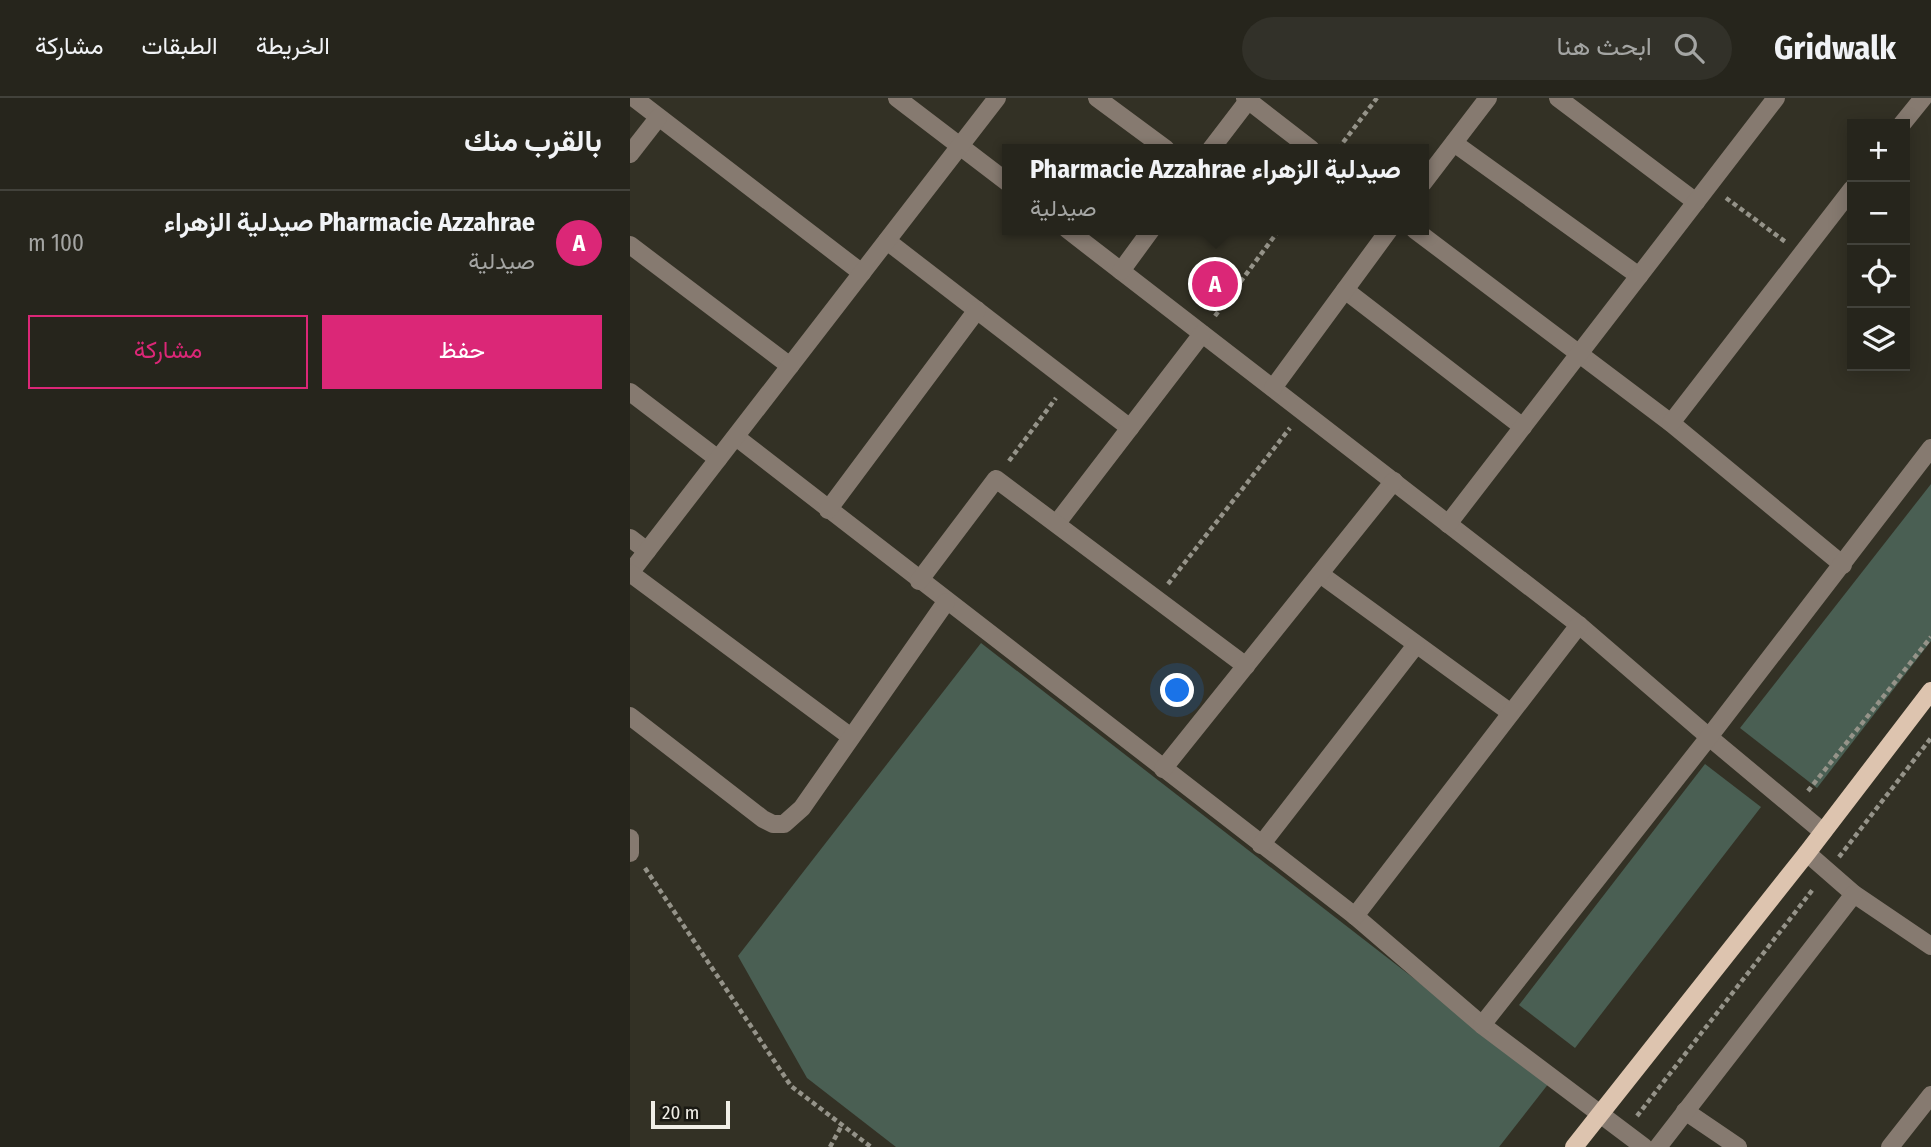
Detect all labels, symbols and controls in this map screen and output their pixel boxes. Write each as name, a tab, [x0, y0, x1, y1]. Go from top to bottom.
search box	[1242, 17, 1732, 80]
text: Gridwalk	[1774, 28, 1896, 68]
icon: search	[1670, 29, 1708, 67]
text: ابحث هنا	[1557, 31, 1652, 62]
text: مشاركة	[35, 32, 103, 60]
text: الطبقات	[141, 32, 218, 60]
text: الخريطة	[256, 32, 330, 60]
map controls	[1847, 119, 1910, 371]
button: +	[1847, 119, 1910, 182]
text: بالقرب منك	[464, 123, 602, 159]
popup	[1002, 144, 1429, 235]
text: Pharmacie Azzahrae صيدلية الزهراء	[1030, 154, 1401, 185]
button: −	[1847, 182, 1910, 245]
text: صيدلية	[1030, 194, 1097, 222]
text: Pharmacie Azzahrae صيدلية الزهراء	[164, 207, 535, 238]
text: 100 m	[28, 229, 84, 257]
text: A	[573, 229, 585, 257]
button: locate	[1847, 245, 1910, 308]
text: صيدلية	[468, 247, 535, 275]
pin: A	[1192, 258, 1238, 310]
button: layers	[1847, 308, 1910, 371]
button: مشاركة	[28, 315, 308, 389]
button: حفظ	[322, 315, 602, 389]
your location	[1160, 673, 1194, 707]
scale bar	[651, 1098, 730, 1130]
text: 20 m	[662, 1101, 699, 1124]

